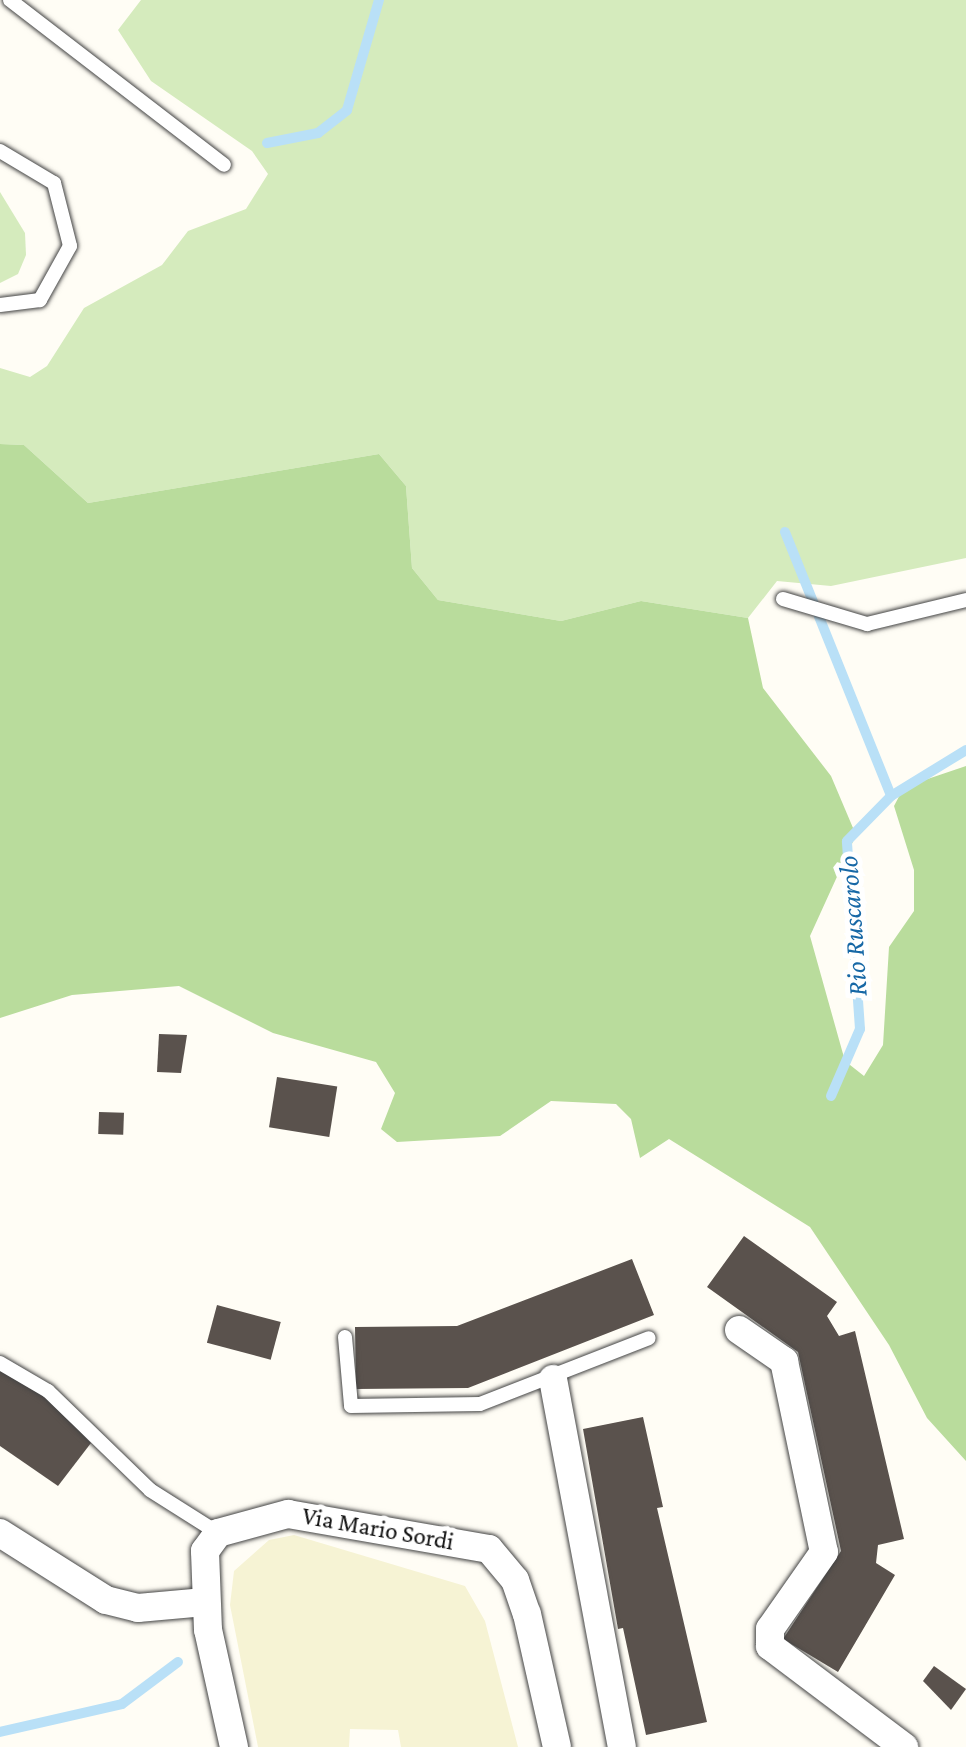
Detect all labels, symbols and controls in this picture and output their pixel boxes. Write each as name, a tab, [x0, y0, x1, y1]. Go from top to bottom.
water label: Rio Ruscarolo	[831, 855, 875, 997]
street label: Via Mario Sordi	[300, 1501, 456, 1557]

